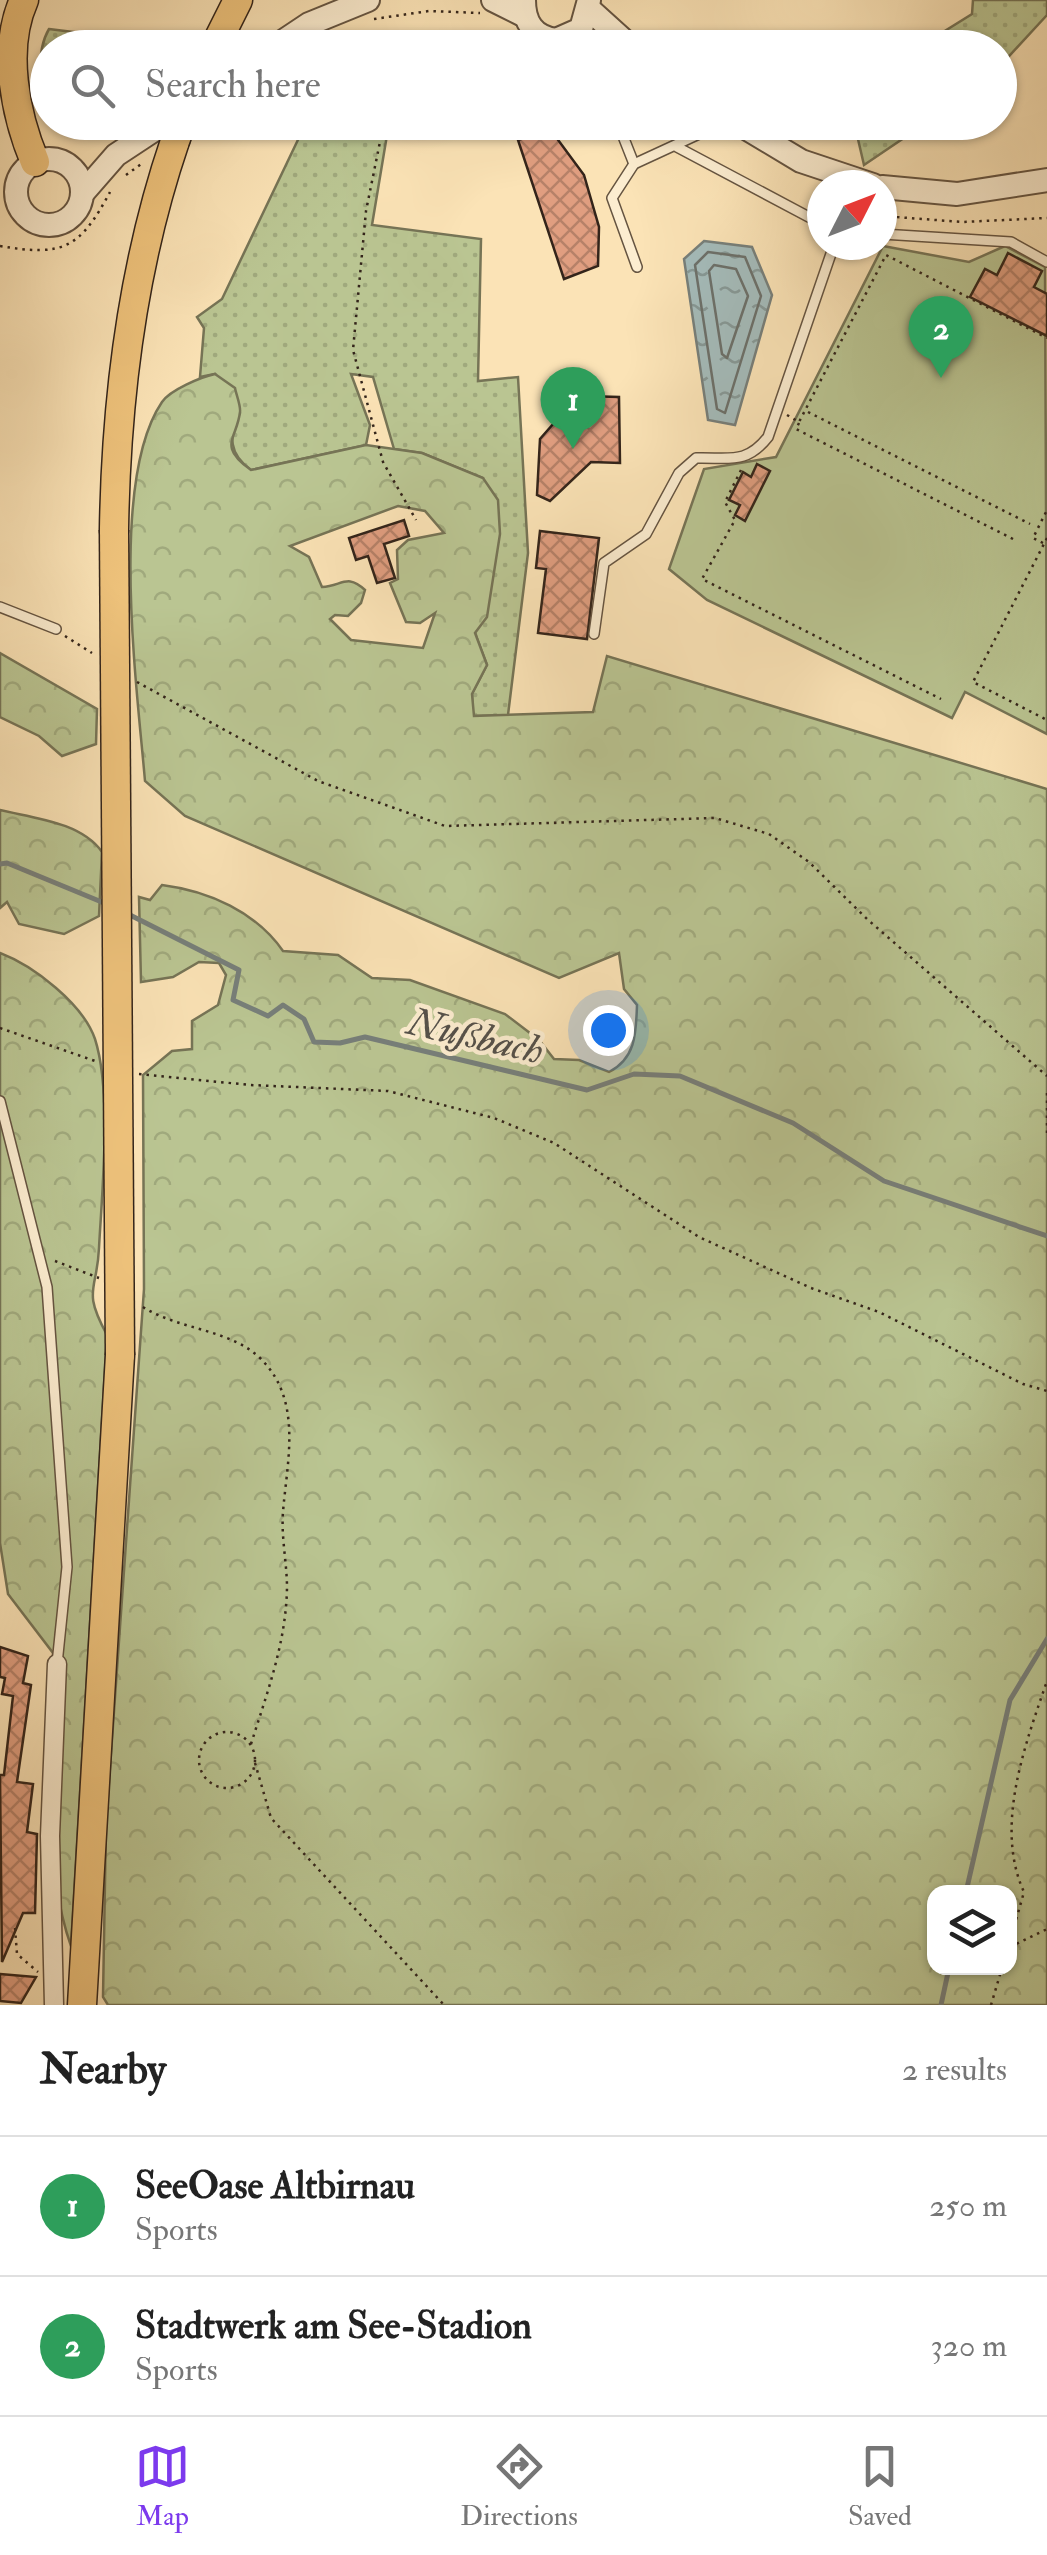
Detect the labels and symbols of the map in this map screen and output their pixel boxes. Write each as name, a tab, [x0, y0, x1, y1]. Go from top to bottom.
north arrow	[807, 170, 897, 260]
pin: 2	[908, 296, 974, 378]
pin: 1	[540, 366, 606, 449]
water label: Nußbach	[401, 996, 549, 1077]
your location	[583, 1005, 634, 1056]

